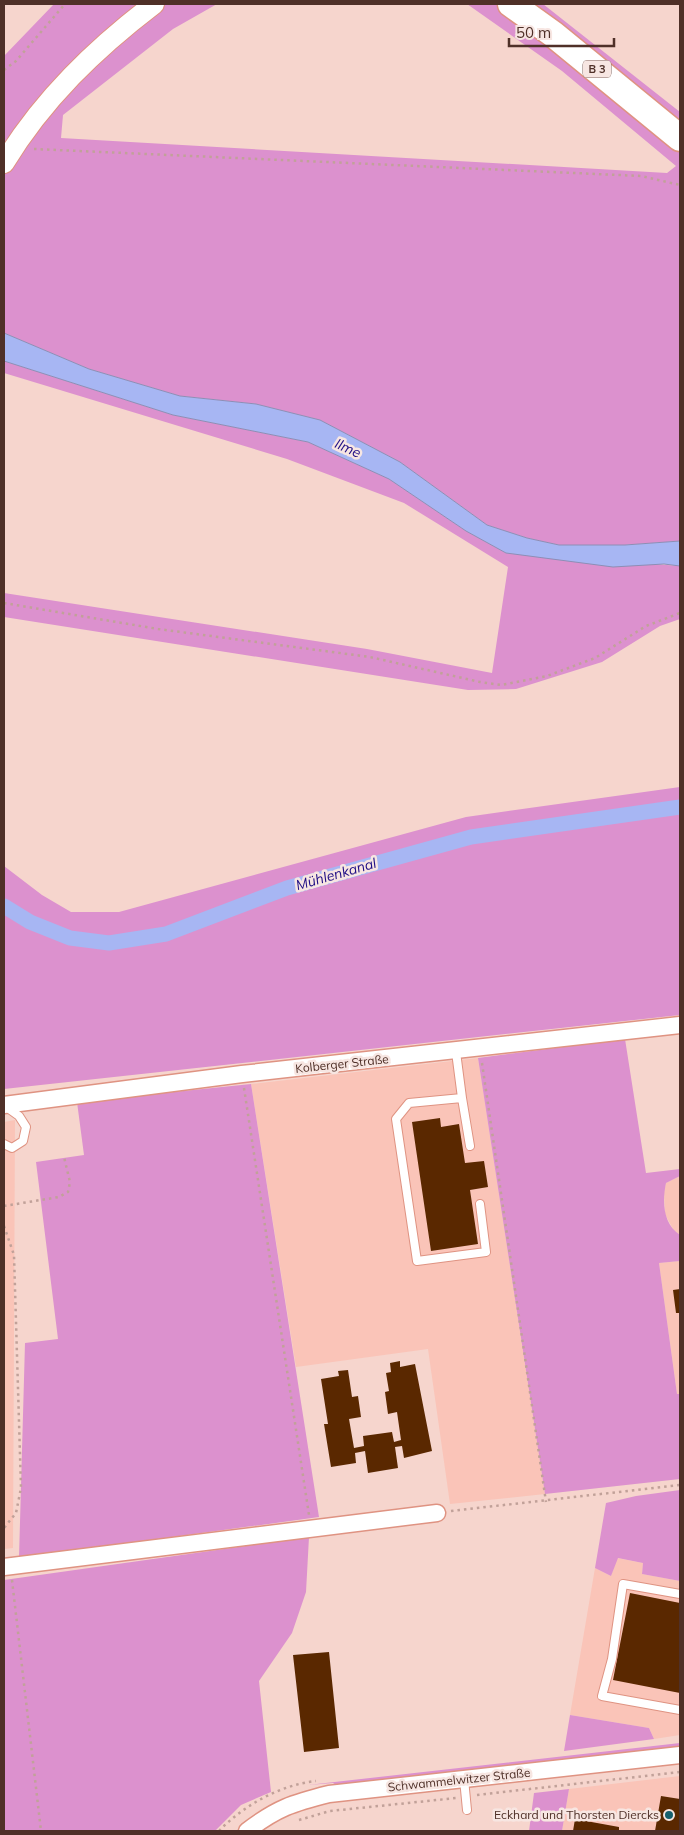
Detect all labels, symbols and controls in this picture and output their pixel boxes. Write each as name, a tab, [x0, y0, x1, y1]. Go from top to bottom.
scale bar	[509, 15, 614, 47]
text: 50 m	[516, 23, 551, 42]
road number: B 3	[583, 61, 611, 78]
water label: Ilme	[332, 434, 364, 462]
water label: Mühlenkanal	[294, 854, 379, 894]
street label: Kolberger Straße	[295, 1051, 389, 1076]
street label: Schwammelwitzer Straße	[387, 1765, 531, 1794]
place label: Eckhard und Thorsten Diercks	[494, 1807, 659, 1822]
marker: Eckhard und Thorsten Diercks	[663, 1809, 675, 1821]

